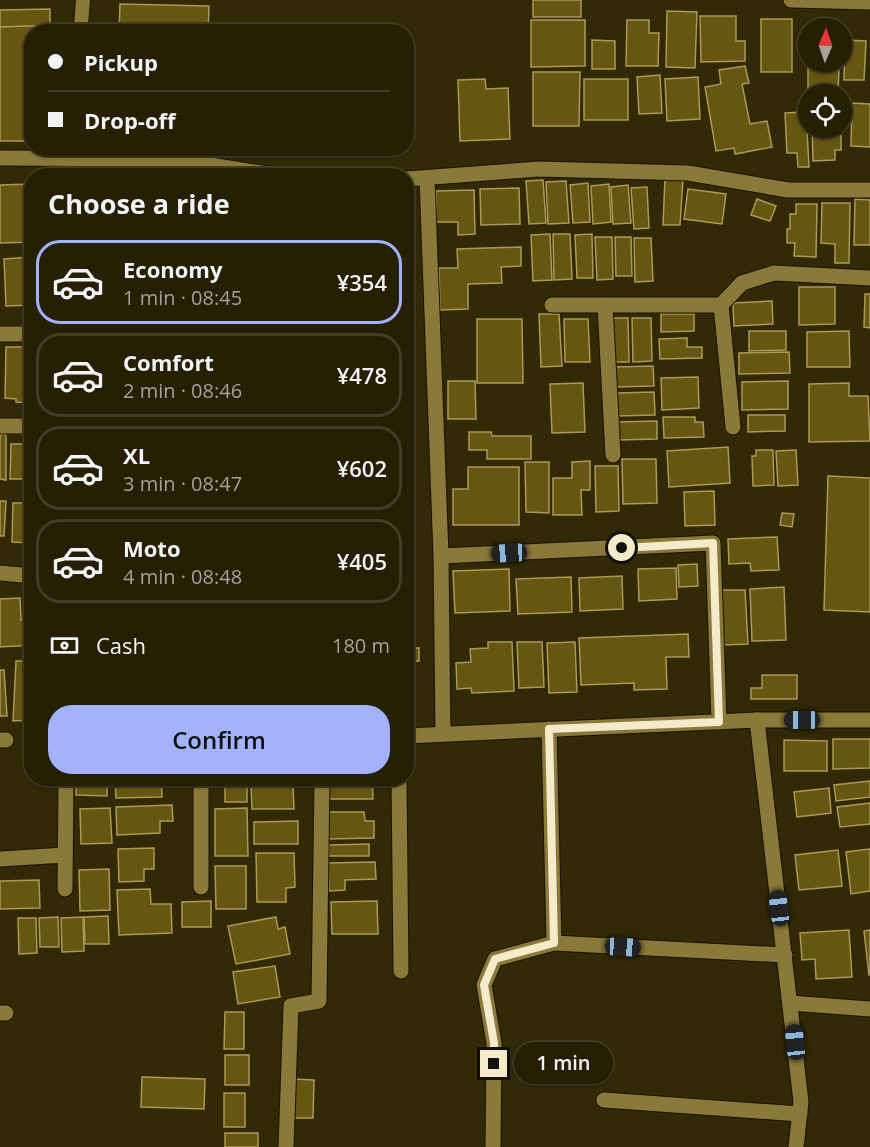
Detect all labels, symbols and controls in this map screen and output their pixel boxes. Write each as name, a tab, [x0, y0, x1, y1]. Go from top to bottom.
north arrow	[798, 18, 852, 72]
map controls	[798, 18, 852, 138]
text: Pickup	[84, 47, 158, 77]
button: locate	[798, 84, 852, 138]
text: Drop-off	[84, 105, 176, 135]
text: Choose a ride	[48, 185, 230, 222]
text: Economy	[123, 254, 222, 284]
icon: car	[51, 255, 105, 309]
text: ¥354	[337, 267, 387, 297]
text: 1 min · 08:45	[123, 284, 242, 311]
text: Comfort	[123, 347, 214, 377]
icon: car	[51, 348, 105, 402]
text: ¥478	[337, 360, 387, 390]
text: 2 min · 08:46	[123, 377, 242, 404]
text: XL	[123, 440, 150, 470]
icon: car	[51, 441, 105, 495]
text: ¥602	[337, 453, 387, 483]
text: 3 min · 08:47	[123, 470, 242, 497]
text: Moto	[123, 533, 181, 563]
icon: car	[51, 534, 105, 588]
route start	[608, 534, 635, 561]
car	[491, 543, 527, 563]
text: ¥405	[337, 546, 387, 576]
text: 4 min · 08:48	[123, 563, 242, 590]
icon: cash	[48, 629, 81, 662]
text: Cash	[96, 630, 146, 660]
text: 180 m	[332, 632, 390, 659]
button: Confirm	[48, 705, 390, 774]
car	[784, 711, 820, 729]
car	[768, 889, 790, 927]
car	[605, 937, 641, 957]
car	[784, 1023, 806, 1061]
callout: 1 min	[515, 1043, 614, 1085]
text: 1 min	[537, 1049, 591, 1076]
route end	[480, 1050, 507, 1077]

